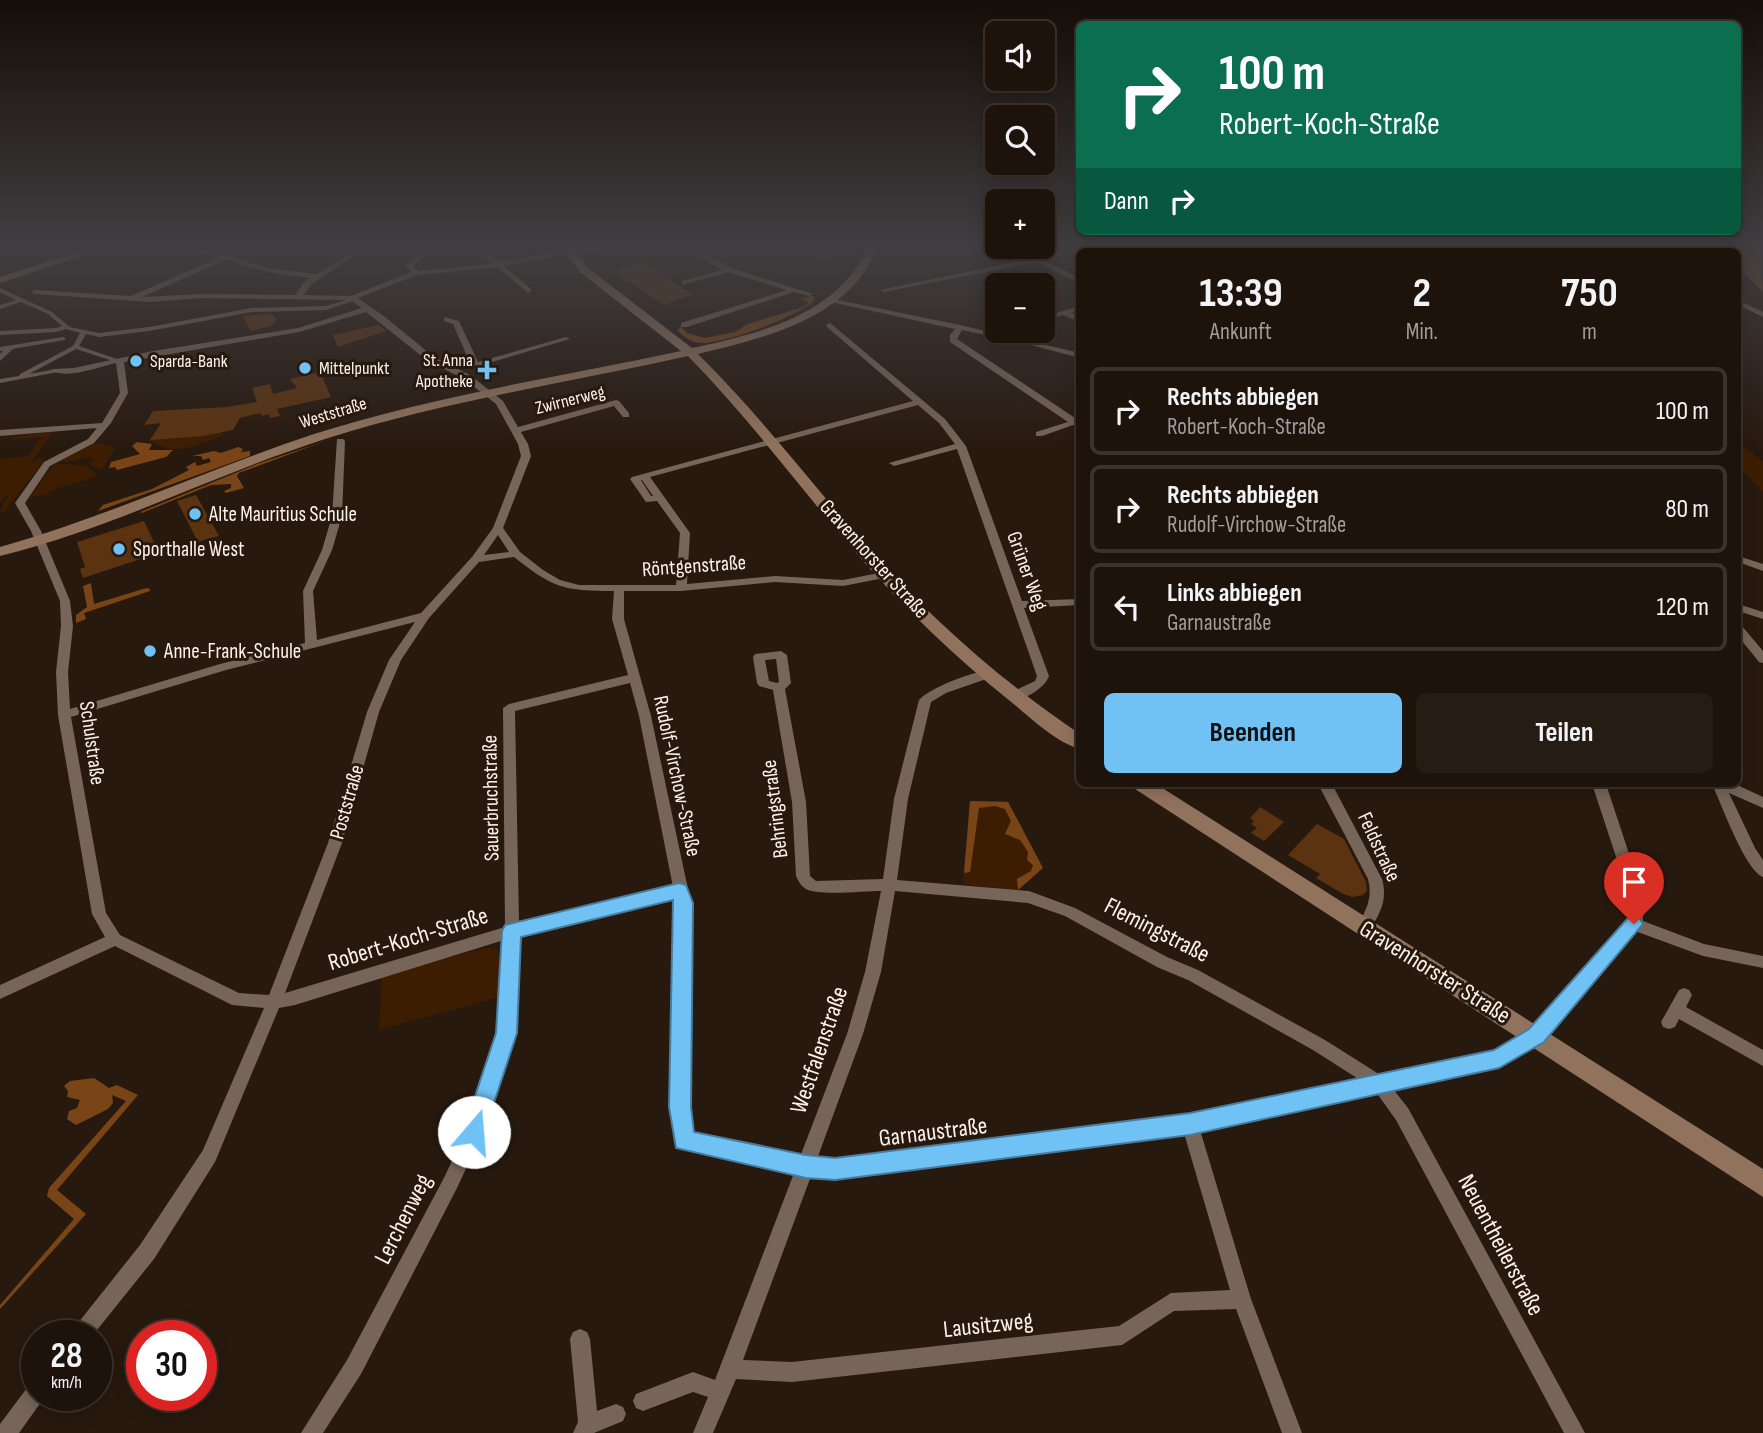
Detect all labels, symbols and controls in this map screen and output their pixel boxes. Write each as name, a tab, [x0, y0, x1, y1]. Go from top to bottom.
map controls	[985, 21, 1055, 343]
button: sound	[985, 21, 1055, 91]
text: 100 m	[1219, 45, 1325, 104]
icon: right	[1104, 49, 1195, 140]
button: search	[985, 105, 1055, 175]
text: Robert-Koch-Straße	[1219, 105, 1440, 144]
icon: right	[1163, 182, 1201, 220]
text: Dann	[1104, 186, 1149, 217]
button: +	[985, 189, 1055, 259]
text: 13:39	[1199, 268, 1283, 319]
text: 2	[1413, 268, 1431, 319]
text: 750	[1561, 268, 1618, 319]
button: −	[985, 273, 1055, 343]
text: Ankunft	[1210, 318, 1272, 346]
text: Min.	[1406, 318, 1438, 346]
text: m	[1582, 318, 1597, 346]
place label: St. Anna Apotheke	[415, 350, 473, 392]
place label: Sparda-Bank	[150, 351, 228, 372]
marker: Sparda-Bank	[128, 353, 144, 369]
place label: Mittelpunkt	[319, 358, 390, 379]
marker: Mittelpunkt	[297, 360, 313, 376]
marker: St. Anna Apotheke	[479, 362, 495, 378]
street label: Zwirnerweg	[533, 381, 607, 419]
text: Rechts abbiegen	[1167, 382, 1319, 413]
icon: right	[1108, 392, 1146, 430]
street label: Weststraße	[297, 393, 369, 433]
text: 100 m	[1656, 396, 1709, 427]
text: Robert-Koch-Straße	[1167, 413, 1326, 441]
text: Rechts abbiegen	[1167, 480, 1319, 511]
icon: right	[1108, 490, 1146, 528]
text: 80 m	[1665, 494, 1709, 525]
street label: Gravenhorster Straße	[814, 495, 934, 623]
place label: Alte Mauritius Schule	[208, 502, 357, 527]
marker: Alte Mauritius Schule	[187, 506, 203, 522]
text: Rudolf-Virchow-Straße	[1167, 511, 1346, 539]
street label: Grüner Weg	[1001, 528, 1053, 614]
place label: Sporthalle West	[133, 537, 244, 562]
marker: Sporthalle West	[111, 541, 127, 557]
street label: Röntgenstraße	[641, 550, 747, 582]
text: Links abbiegen	[1167, 578, 1302, 609]
icon: left	[1108, 588, 1146, 626]
text: 120 m	[1656, 592, 1709, 623]
text: Garnaustraße	[1167, 609, 1271, 637]
place label: Anne-Frank-Schule	[163, 639, 301, 664]
marker: Anne-Frank-Schule	[142, 643, 158, 659]
street label: Rudolf-Virchow-Straße	[648, 693, 706, 859]
button: Beenden	[1104, 693, 1402, 773]
button: Teilen	[1416, 693, 1713, 773]
street label: Schulstraße	[74, 700, 110, 786]
street label: Sauerbruchstraße	[477, 735, 505, 861]
street label: Behringstraße	[757, 758, 793, 860]
street label: Poststraße	[324, 762, 370, 842]
street label: Feldstraße	[1352, 808, 1406, 886]
pin	[1604, 852, 1664, 924]
icon: arrive	[1615, 863, 1653, 901]
street label: Flemingstraße	[1099, 891, 1215, 969]
street label: Robert-Koch-Straße	[325, 901, 491, 977]
street label: Gravenhorster Straße	[1354, 914, 1516, 1030]
street label: Westfalenstraße	[784, 983, 854, 1117]
position arrow	[437, 1095, 511, 1169]
street label: Garnaustraße	[877, 1111, 989, 1153]
street label: Lerchenweg	[368, 1169, 438, 1269]
street label: Neuentheilerstraße	[1452, 1169, 1550, 1321]
street label: Lausitzweg	[942, 1306, 1034, 1344]
speed limit sign: 30	[126, 1320, 217, 1411]
text: 28	[51, 1335, 82, 1378]
text: km/h	[51, 1372, 82, 1393]

